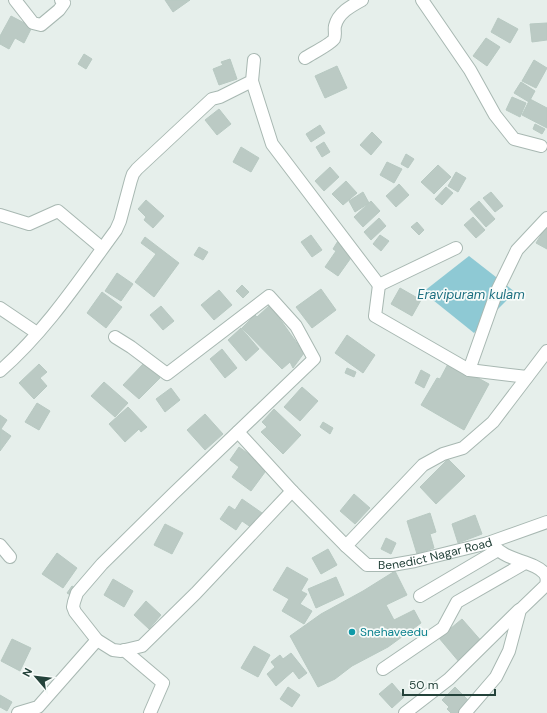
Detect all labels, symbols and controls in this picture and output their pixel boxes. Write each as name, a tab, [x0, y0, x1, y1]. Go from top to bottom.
water label: Eravipuram kulam	[417, 286, 525, 303]
street label: Benedict Nagar Road	[378, 534, 494, 573]
place label: Snehaveedu	[360, 624, 428, 640]
marker: Snehaveedu	[347, 627, 357, 637]
north arrow	[16, 657, 56, 697]
text: N	[19, 665, 35, 679]
scale bar	[403, 671, 495, 697]
text: 50 m	[409, 677, 438, 693]

